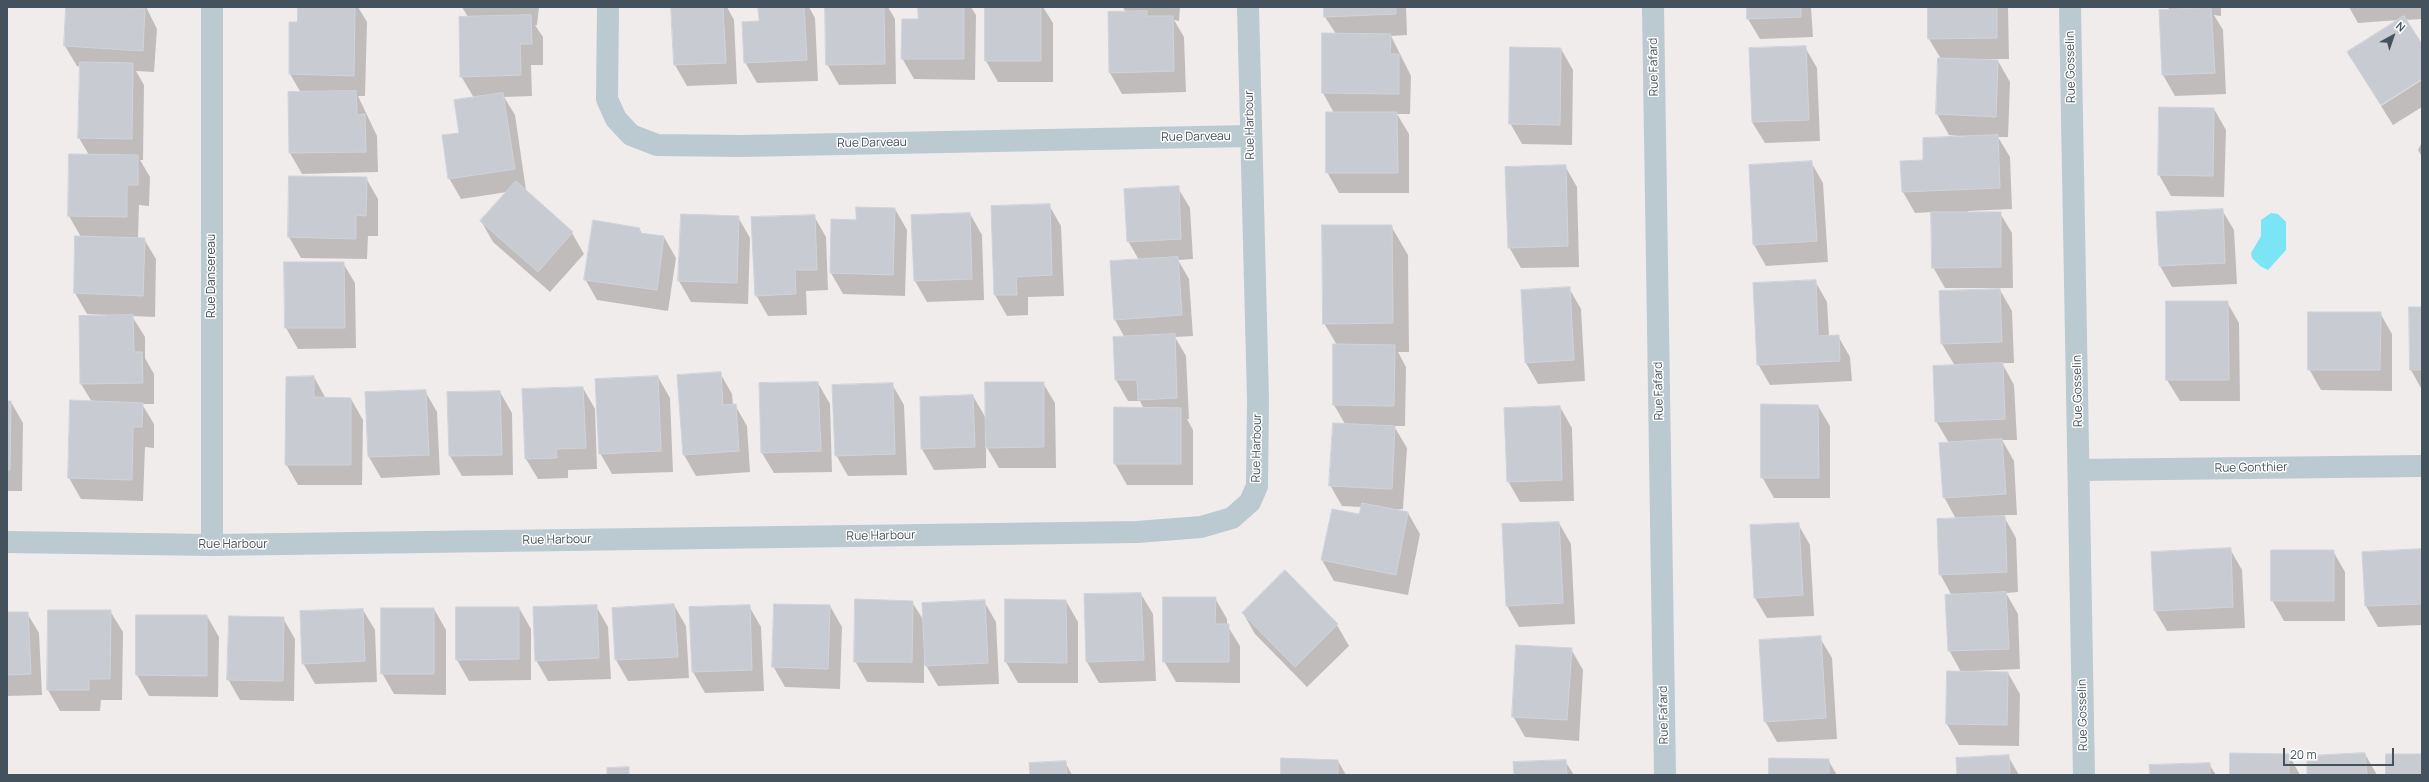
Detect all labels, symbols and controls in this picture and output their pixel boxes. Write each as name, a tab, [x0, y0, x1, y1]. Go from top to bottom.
north arrow	[2373, 16, 2413, 56]
text: N	[2393, 18, 2409, 35]
street label: Rue Gosselin	[2063, 31, 2079, 103]
street label: Rue Fafard	[1646, 38, 1662, 96]
street label: Rue Harbour	[1242, 90, 1258, 160]
street label: Rue Darveau	[1161, 129, 1231, 145]
street label: Rue Darveau	[837, 135, 907, 151]
street label: Rue Dansereau	[205, 234, 219, 318]
street label: Rue Gosselin	[2070, 355, 2086, 427]
street label: Rue Fafard	[1651, 362, 1667, 420]
street label: Rue Harbour	[1249, 413, 1265, 483]
street label: Rue Gonthier	[2214, 460, 2288, 476]
street label: Rue Harbour	[846, 528, 916, 544]
street label: Rue Harbour	[522, 532, 592, 548]
street label: Rue Harbour	[199, 538, 267, 552]
street label: Rue Gosselin	[2075, 679, 2091, 751]
street label: Rue Fafard	[1656, 686, 1672, 744]
scale bar	[2285, 740, 2396, 766]
text: 20 m	[2290, 746, 2317, 763]

